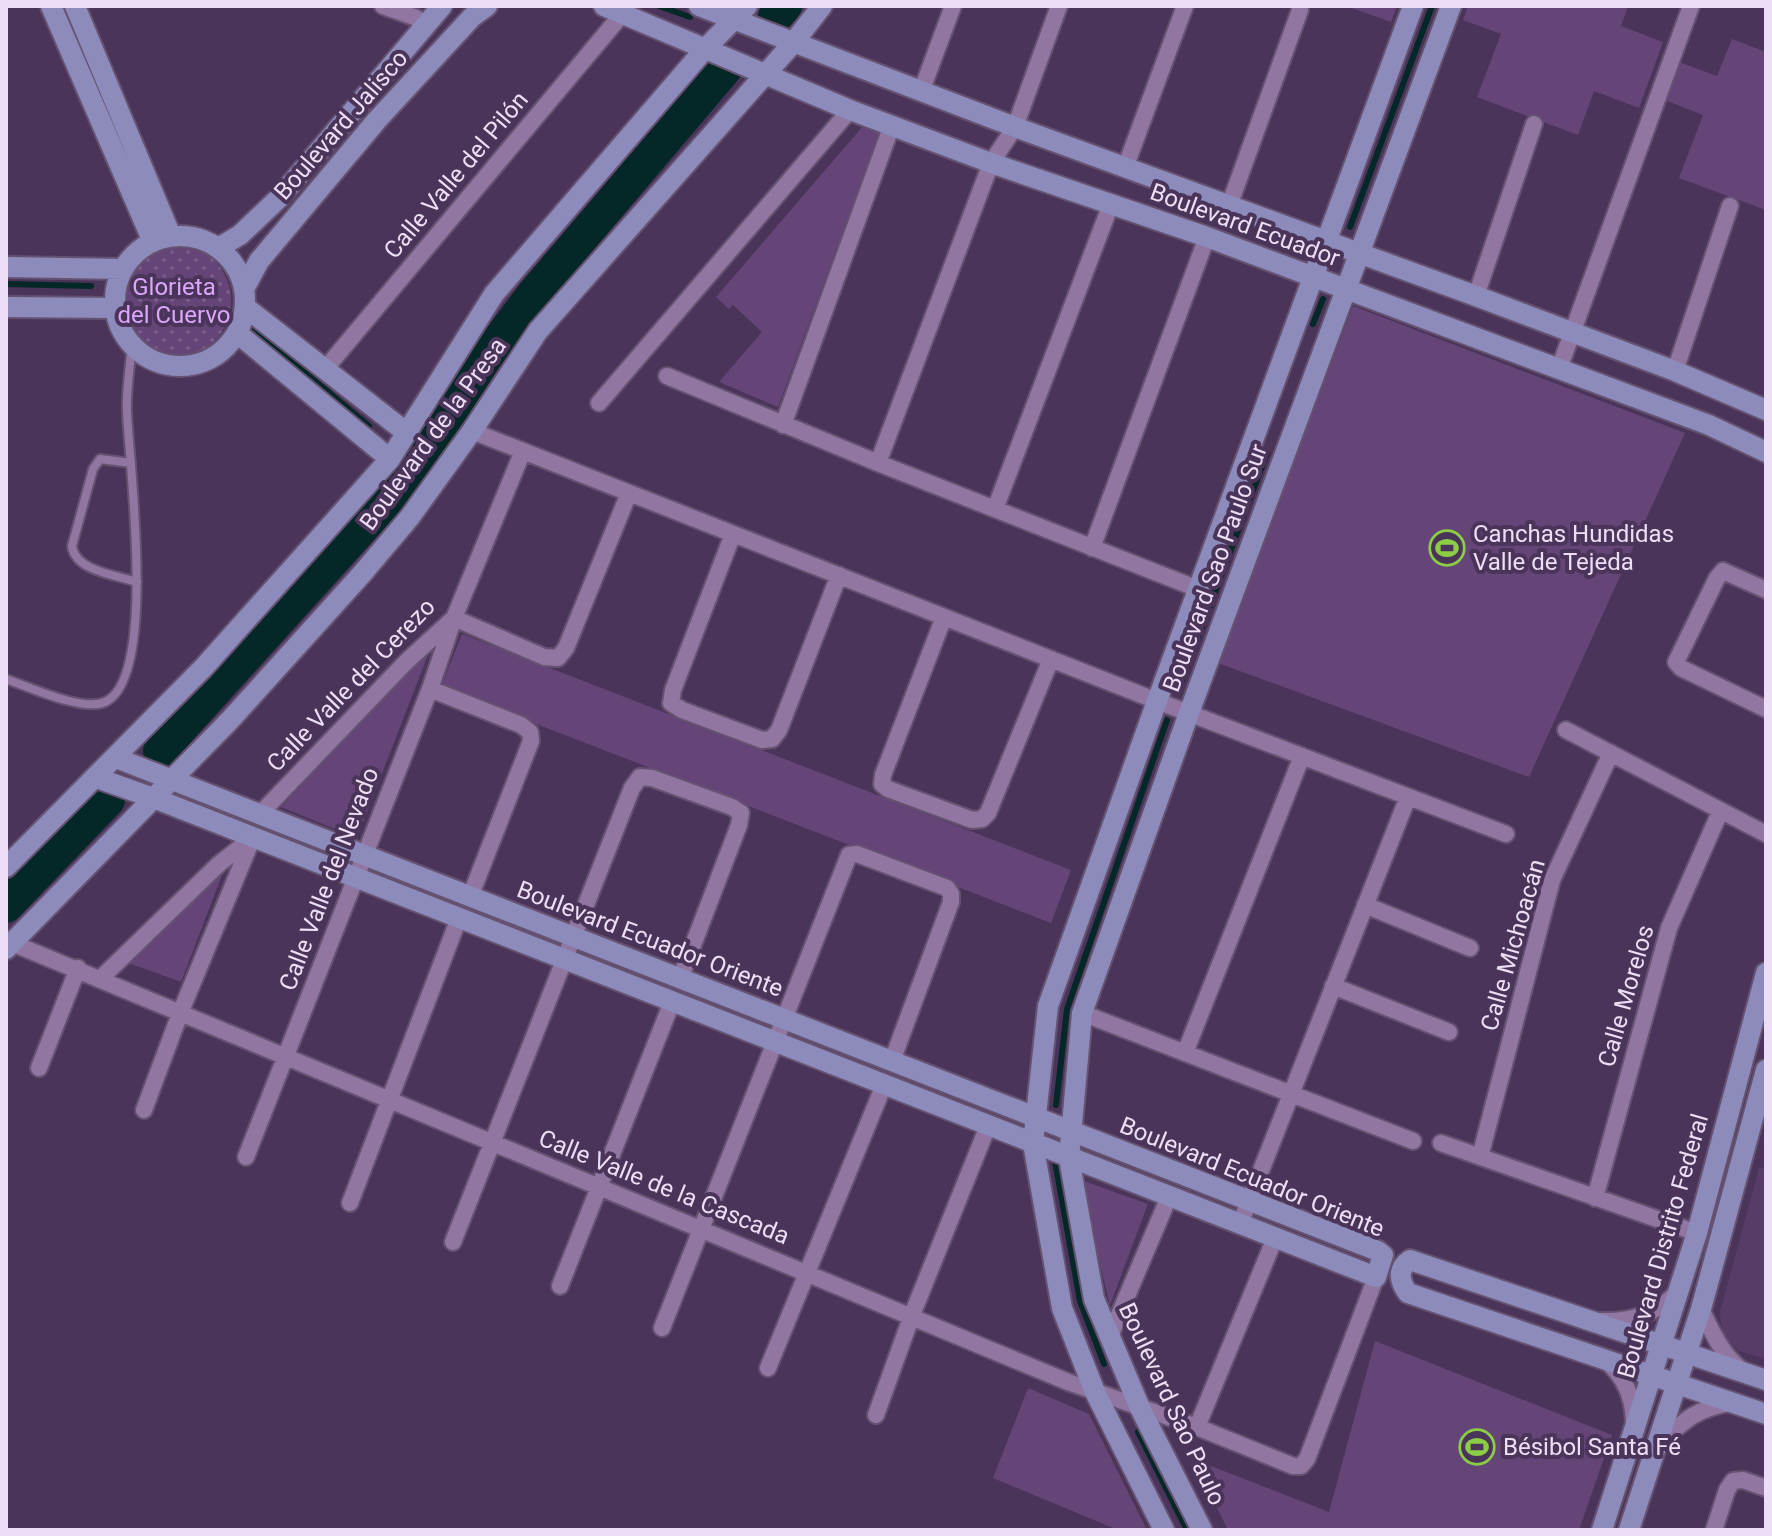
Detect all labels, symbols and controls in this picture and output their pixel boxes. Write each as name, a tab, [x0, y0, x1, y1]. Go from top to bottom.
street label: Boulevard Jalisco	[269, 45, 413, 205]
street label: Calle Valle del Pilón	[378, 86, 534, 264]
street label: Boulevard Ecuador	[1146, 178, 1344, 272]
park label: Glorieta del Cuervo	[117, 273, 231, 329]
street label: Boulevard de la Presa	[354, 333, 512, 535]
street label: Boulevard Sao Paulo Sur	[1157, 440, 1273, 696]
place label: Canchas Hundidas Valle de Tejeda	[1473, 520, 1674, 576]
sports icon: Canchas Hundidas Valle de Tejeda	[1428, 529, 1466, 567]
street label: Calle Valle del Cerezo	[261, 593, 441, 777]
street label: Calle Valle del Nevado	[274, 764, 384, 994]
street label: Calle Michoacán	[1475, 856, 1551, 1034]
street label: Boulevard Ecuador Oriente	[513, 875, 787, 1003]
street label: Calle Morelos	[1592, 922, 1660, 1070]
street label: Boulevard Ecuador Oriente	[1116, 1111, 1388, 1243]
street label: Boulevard Distrito Federal	[1612, 1111, 1714, 1381]
street label: Calle Valle de la Cascada	[535, 1124, 793, 1250]
street label: Boulevard Sao Paulo	[1113, 1298, 1231, 1510]
sports icon: Bésibol Santa Fé	[1458, 1428, 1496, 1466]
place label: Bésibol Santa Fé	[1503, 1433, 1681, 1461]

